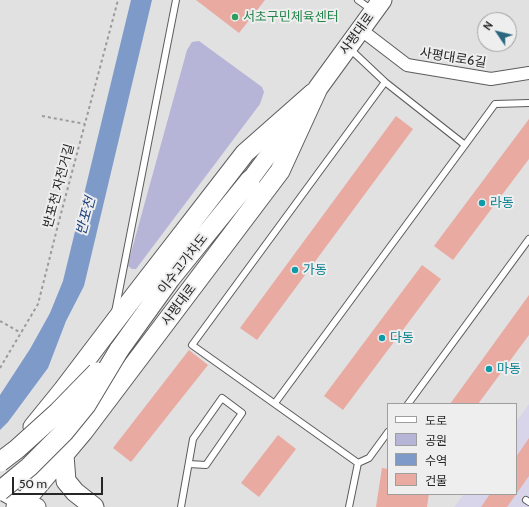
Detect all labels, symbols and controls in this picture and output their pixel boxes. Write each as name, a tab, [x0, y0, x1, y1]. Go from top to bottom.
place label: 서초구민체육센터	[243, 9, 339, 25]
street label: 사평대로	[337, 10, 377, 58]
marker: 서초구민체육센터	[230, 12, 240, 22]
north arrow	[477, 12, 517, 52]
text: N	[480, 18, 496, 33]
street label: 사평대로6길	[419, 45, 487, 71]
street label: 반포천 자전거길	[40, 142, 78, 230]
water label: 반포천	[73, 195, 99, 237]
place label: 라동	[490, 195, 514, 211]
marker: 라동	[477, 198, 487, 208]
street label: 이수고가차도	[155, 231, 211, 297]
place label: 가동	[303, 262, 327, 278]
marker: 가동	[290, 265, 300, 275]
street label: 사평대로	[158, 281, 200, 329]
place label: 다동	[390, 330, 414, 346]
marker: 다동	[377, 333, 387, 343]
place label: 마동	[497, 361, 521, 377]
marker: 마동	[484, 364, 494, 374]
legend	[387, 403, 517, 495]
text: 도로	[425, 413, 447, 428]
text: 공원	[425, 433, 447, 448]
text: 수역	[425, 453, 447, 468]
scale bar	[14, 469, 105, 495]
text: 건물	[425, 473, 447, 488]
text: 50 m	[19, 476, 47, 491]

